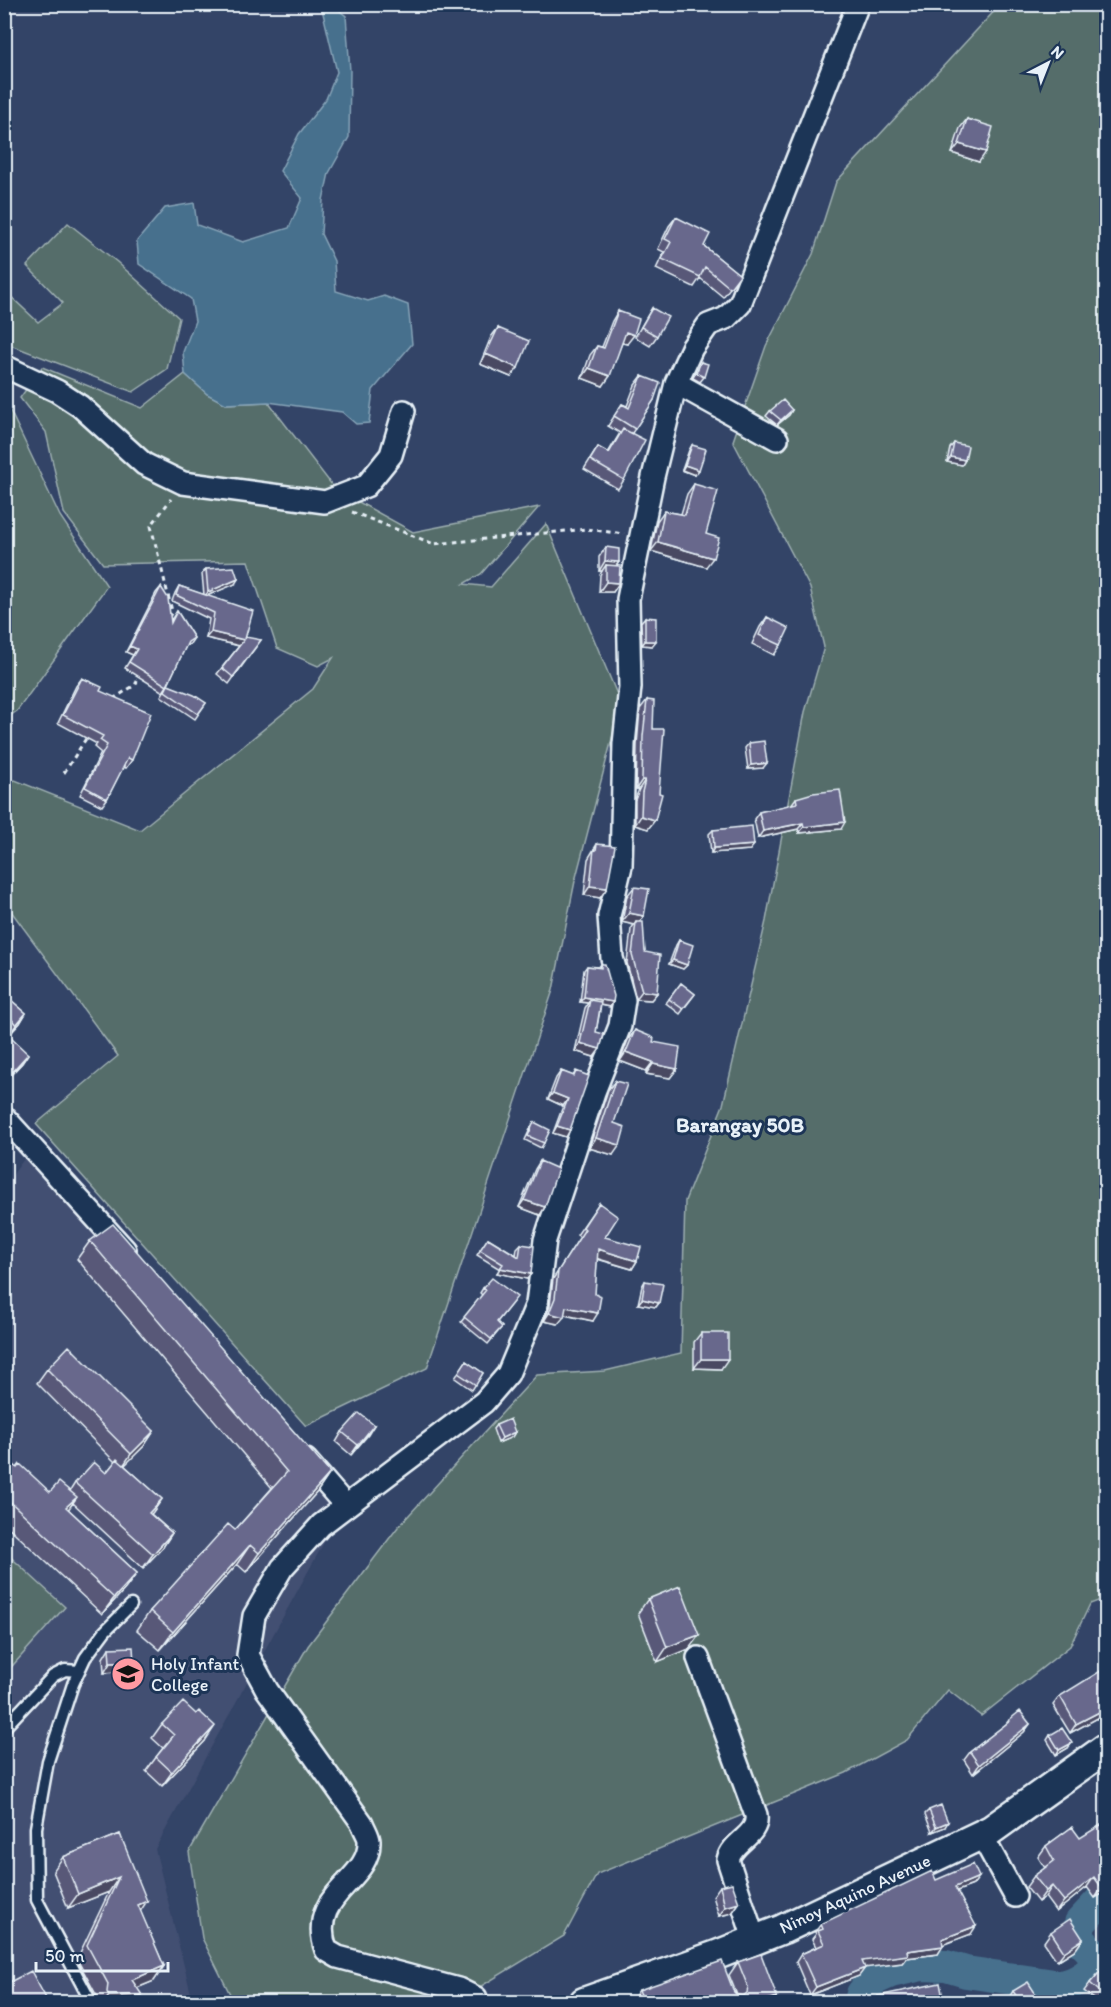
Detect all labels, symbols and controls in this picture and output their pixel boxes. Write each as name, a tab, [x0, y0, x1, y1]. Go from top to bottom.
north arrow	[1018, 33, 1078, 93]
text: N	[1047, 42, 1068, 63]
district label: Barangay 50B	[676, 1112, 804, 1138]
place label: Holy Infant College	[151, 1653, 240, 1696]
school or university icon: Holy Infant College	[110, 1656, 146, 1692]
street label: Ninoy Aquino Avenue	[776, 1849, 934, 1939]
scale bar	[36, 1935, 168, 1973]
text: 50 m	[45, 1945, 85, 1967]

